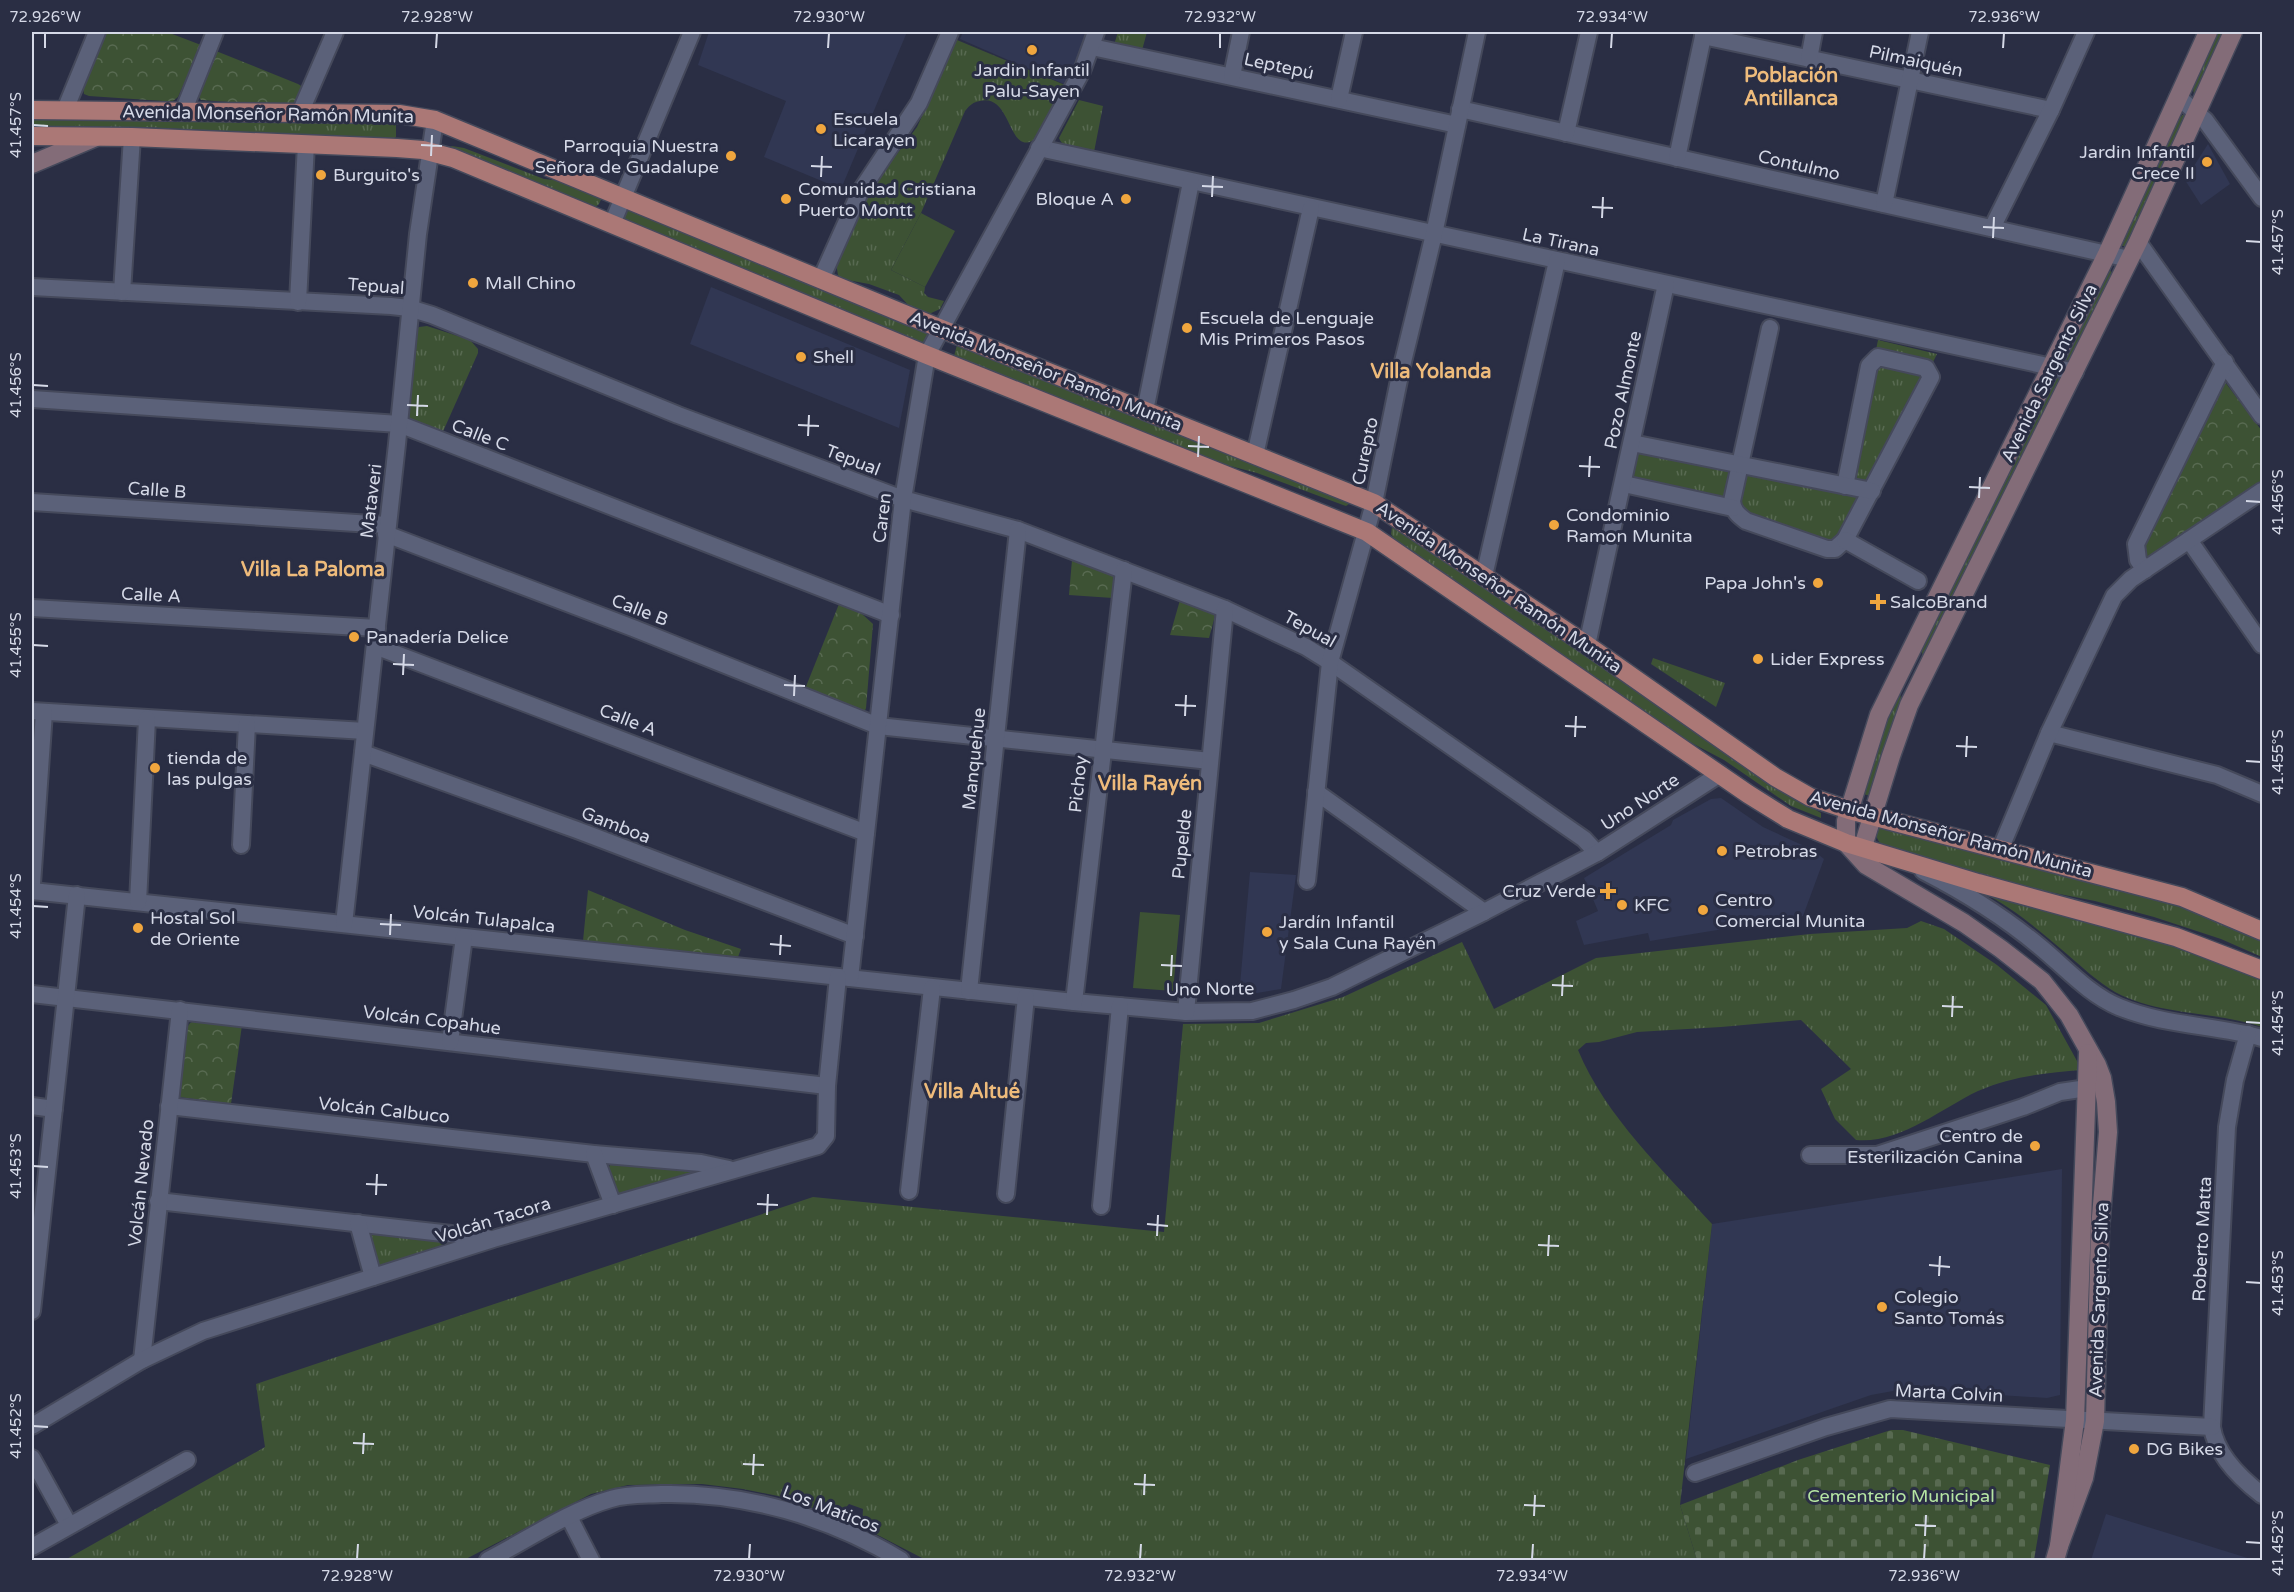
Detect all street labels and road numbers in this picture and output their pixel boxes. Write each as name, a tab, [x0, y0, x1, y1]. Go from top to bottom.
street label: Pilmaiquén	[1867, 40, 1965, 82]
street label: Leptepú	[1242, 48, 1316, 84]
street label: Avenida Monseñor Ramón Munita	[122, 100, 414, 128]
street label: Contulmo	[1756, 145, 1842, 185]
street label: La Tirana	[1520, 223, 1602, 261]
street label: Tepual	[347, 273, 405, 299]
street label: Avenida Sargento Silva	[1996, 280, 2102, 466]
street label: Avenida Monseñor Ramón Munita	[907, 306, 1185, 436]
street label: Pozo Almonte	[1600, 329, 1646, 451]
street label: Calle C	[449, 414, 511, 456]
street label: Curepto	[1347, 415, 1383, 487]
street label: Tepual	[822, 440, 884, 480]
street label: Mataveri	[356, 462, 386, 540]
street label: Calle B	[127, 477, 187, 503]
street label: Caren	[868, 492, 896, 544]
street label: Avenida Monseñor Ramón Munita	[1372, 496, 1626, 678]
street label: Calle A	[121, 582, 181, 608]
street label: Calle B	[609, 589, 671, 631]
street label: Tepual	[1280, 606, 1340, 652]
street label: Calle A	[596, 699, 660, 741]
street label: Manquehue	[958, 707, 990, 811]
street label: Pichoy	[1064, 754, 1092, 814]
street label: Uno Norte	[1597, 769, 1683, 835]
street label: Avenida Monseñor Ramón Munita	[1807, 786, 2095, 882]
street label: Gamboa	[578, 802, 654, 848]
street label: Pupelde	[1167, 808, 1197, 880]
street label: Volcán Tulapalca	[412, 901, 556, 937]
street label: Uno Norte	[1165, 977, 1255, 1001]
street label: Volcán Copahue	[362, 1001, 502, 1039]
street label: Volcán Calbuco	[317, 1092, 451, 1128]
street label: Volcán Nevado	[123, 1118, 159, 1248]
street label: Roberto Matta	[2188, 1176, 2216, 1302]
street label: Volcán Tacora	[433, 1192, 553, 1248]
street label: Avenida Sargento Silva	[2085, 1202, 2113, 1398]
street label: Marta Colvin	[1894, 1379, 2004, 1407]
street label: Los Maticos	[779, 1480, 883, 1538]

